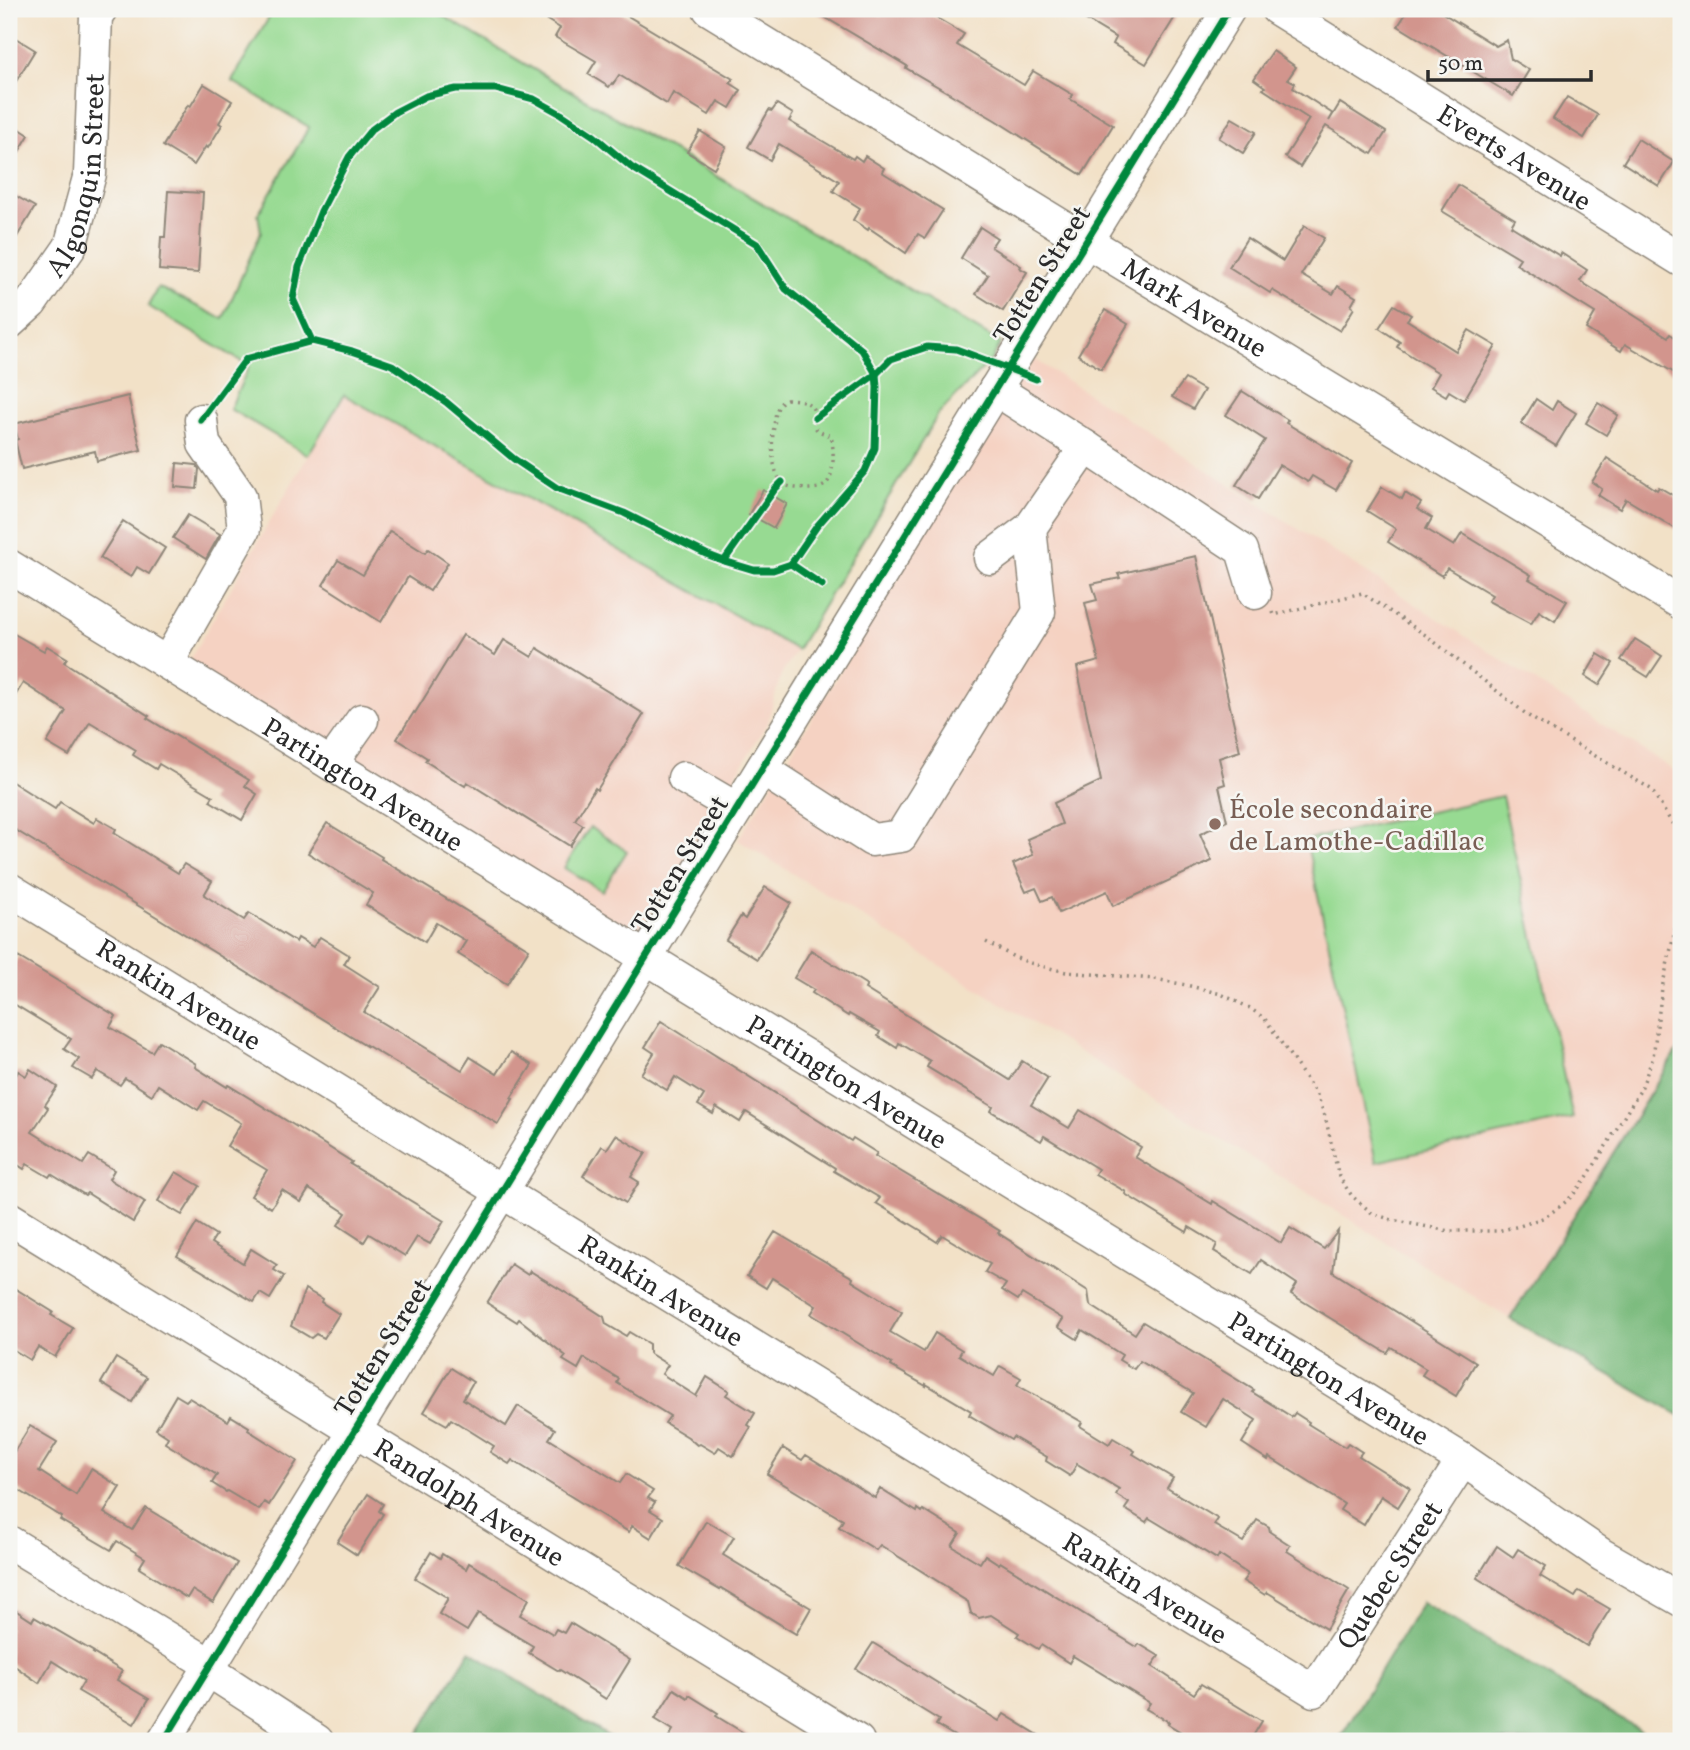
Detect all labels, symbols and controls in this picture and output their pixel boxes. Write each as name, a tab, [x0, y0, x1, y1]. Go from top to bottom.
scale bar	[1428, 38, 1590, 82]
text: 50 m	[1438, 50, 1483, 79]
street label: Algonquin Street	[37, 72, 116, 286]
street label: Everts Avenue	[1429, 96, 1598, 222]
street label: Totten Street	[985, 198, 1101, 352]
street label: Mark Avenue	[1113, 250, 1274, 369]
street label: Partington Avenue	[254, 709, 470, 863]
street label: Totten Street	[623, 788, 739, 942]
place label: École secondaire de Lamothe-Cadillac	[1229, 791, 1485, 862]
marker: École secondaire de Lamothe-Cadillac	[1207, 816, 1223, 832]
street label: Rankin Avenue	[88, 930, 268, 1062]
street label: Partington Avenue	[738, 1007, 954, 1160]
street label: Rankin Avenue	[570, 1226, 750, 1358]
street label: Totten Street	[326, 1271, 442, 1425]
street label: Partington Avenue	[1220, 1303, 1436, 1457]
street label: Randolph Avenue	[365, 1430, 571, 1578]
street label: Quebec Street	[1329, 1494, 1453, 1658]
street label: Rankin Avenue	[1054, 1524, 1234, 1655]

